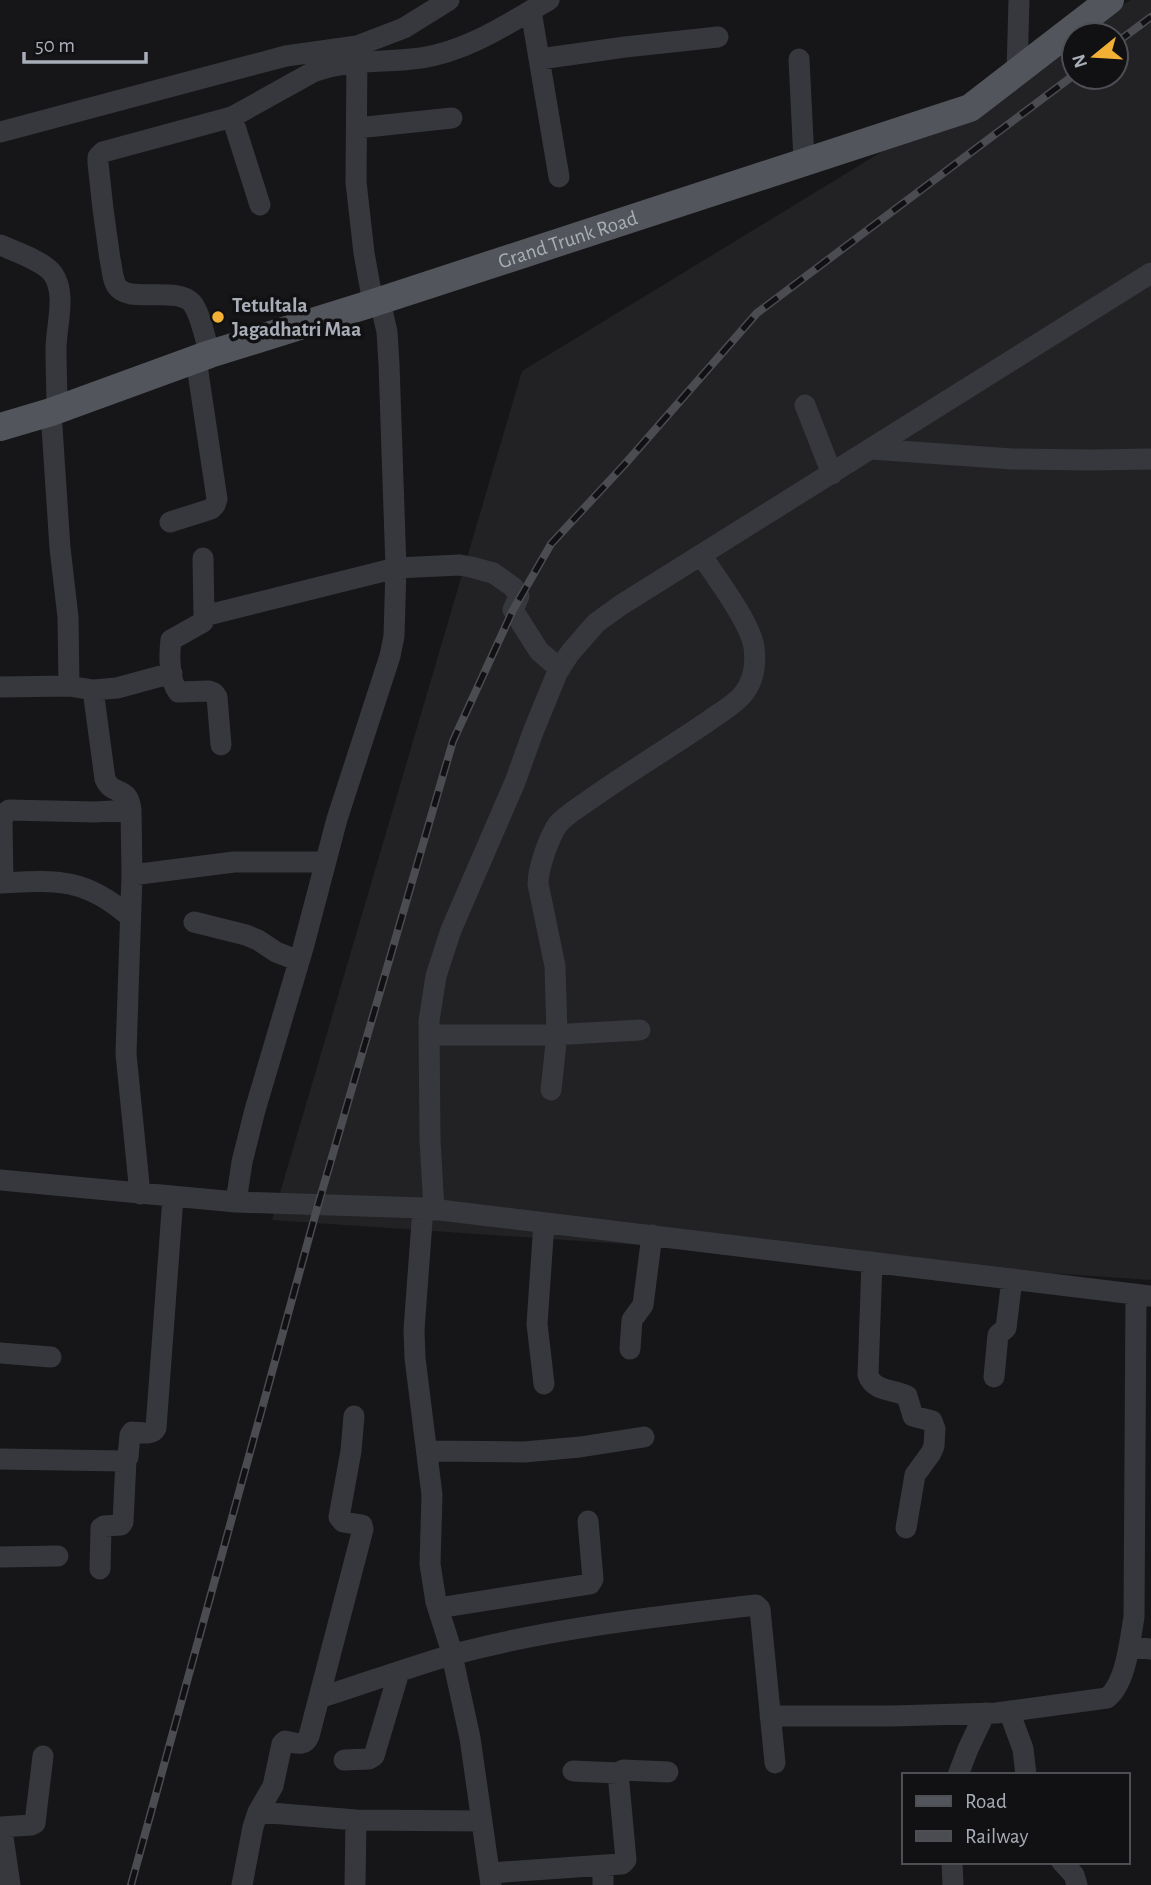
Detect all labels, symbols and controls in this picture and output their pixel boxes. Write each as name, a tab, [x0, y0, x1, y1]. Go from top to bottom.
scale bar	[24, 21, 147, 65]
north arrow	[1060, 21, 1130, 91]
text: 50 m	[35, 35, 75, 56]
text: N	[1069, 52, 1091, 70]
street label: Grand Trunk Road	[495, 207, 640, 272]
place label: Tetultala Jagadhatri Maa	[232, 295, 361, 340]
marker: Tetultala Jagadhatri Maa	[210, 309, 226, 325]
legend	[902, 1773, 1130, 1864]
text: Road	[965, 1791, 1007, 1812]
text: Railway	[965, 1826, 1028, 1847]

